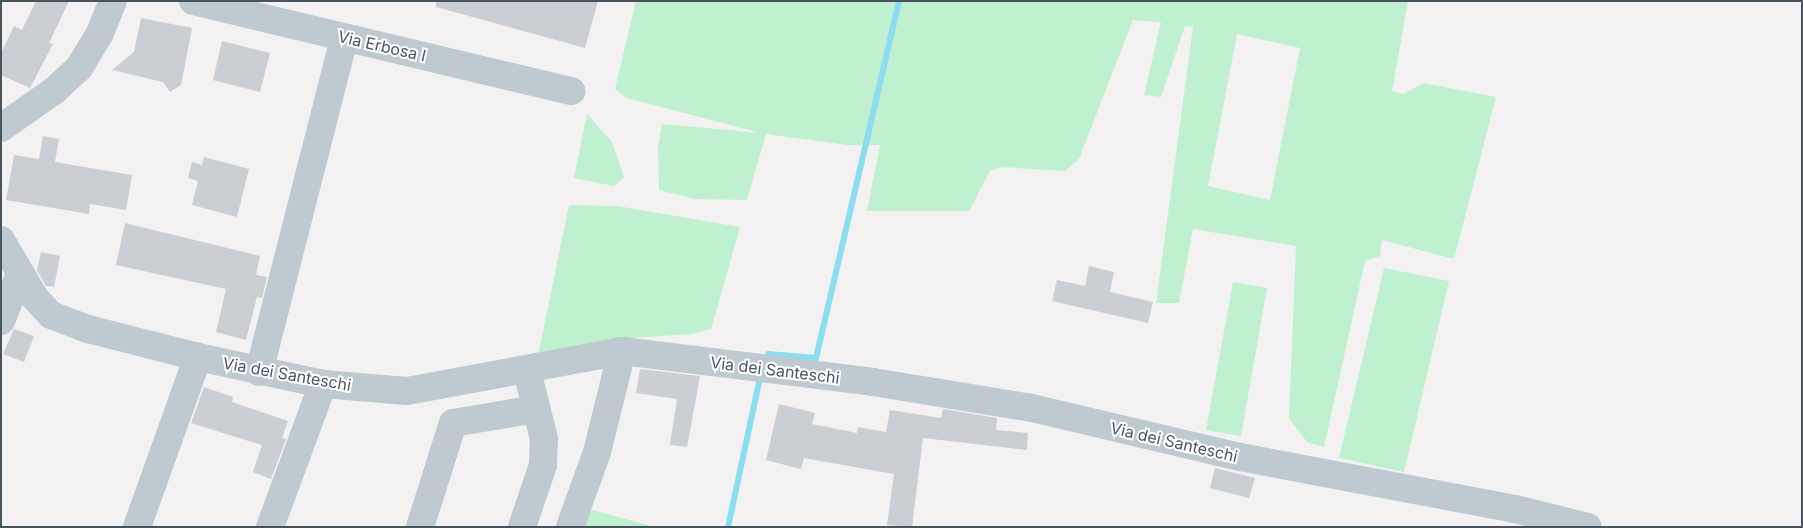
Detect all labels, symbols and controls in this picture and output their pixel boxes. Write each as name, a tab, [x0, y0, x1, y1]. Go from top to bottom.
street label: Via Erbosa I	[336, 27, 428, 65]
street label: Via dei Santeschi	[221, 353, 353, 395]
street label: Via dei Santeschi	[709, 353, 841, 387]
street label: Via dei Santeschi	[1109, 418, 1239, 466]

